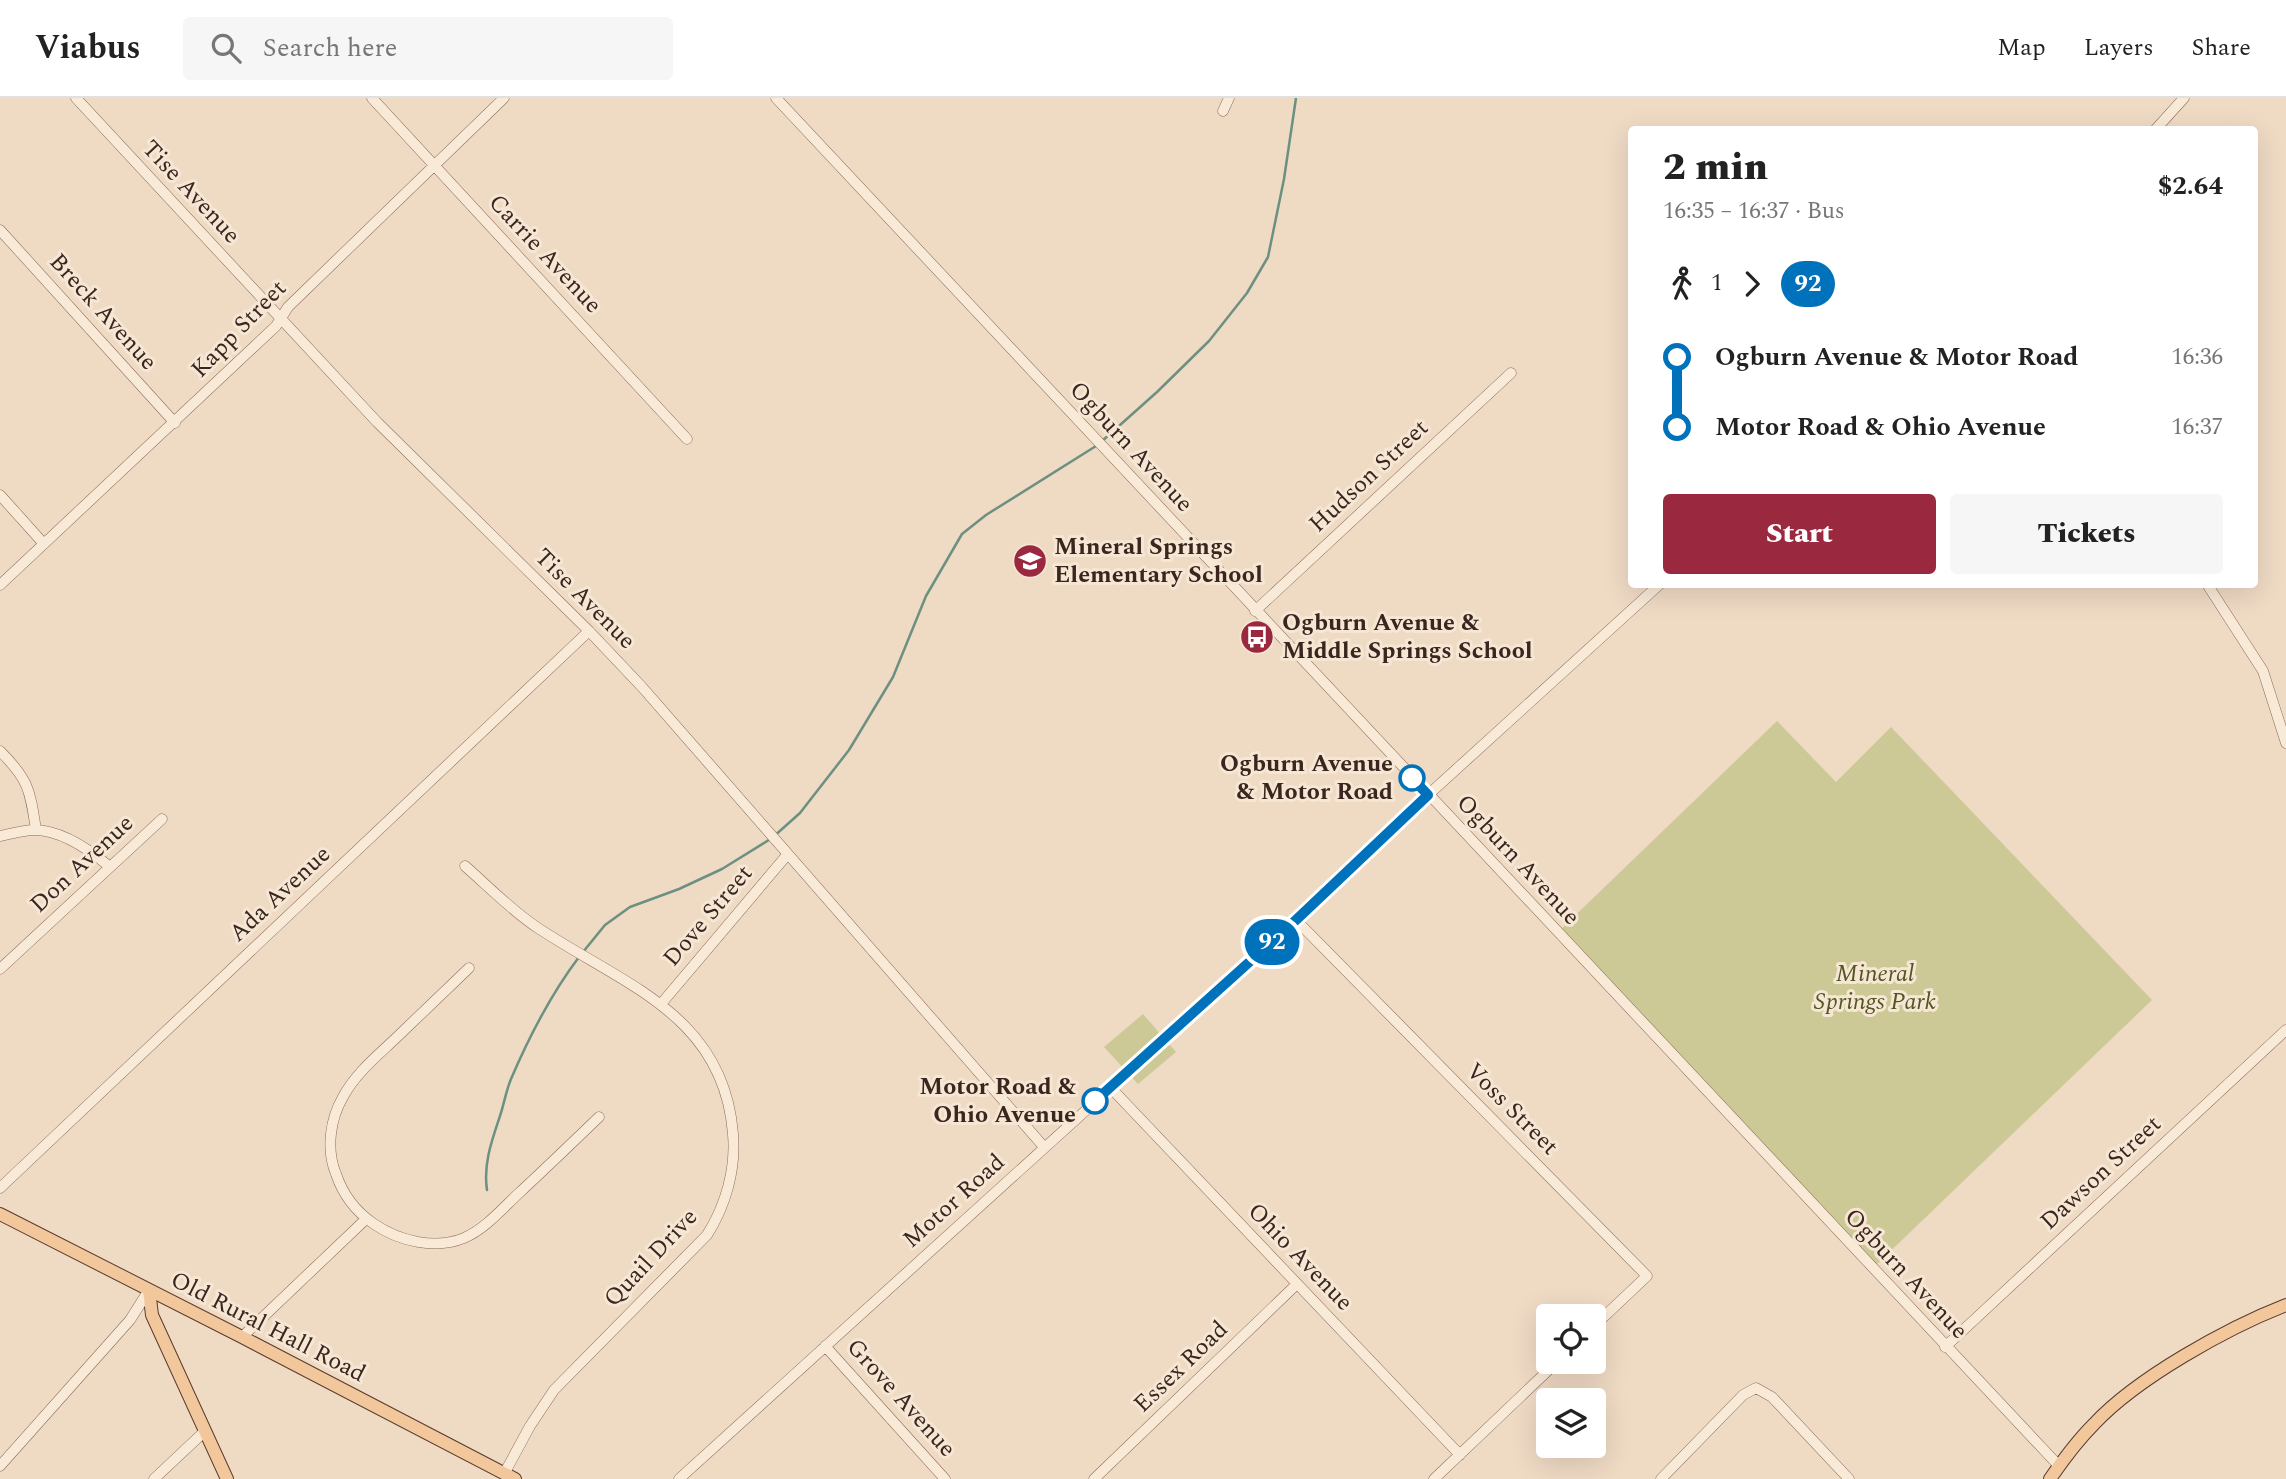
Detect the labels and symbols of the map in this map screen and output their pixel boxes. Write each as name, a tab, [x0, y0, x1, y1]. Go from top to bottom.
street label: Tise Avenue	[133, 132, 249, 252]
street label: Carrie Avenue	[480, 186, 610, 322]
street label: Breck Avenue	[40, 245, 166, 379]
street label: Kapp Street	[183, 272, 295, 386]
street label: Ogburn Avenue	[1061, 373, 1201, 521]
street label: Hudson Street	[1301, 411, 1437, 541]
place label: Mineral Springs Elementary School	[1054, 529, 1263, 593]
street label: Tise Avenue	[526, 540, 644, 658]
school or university icon: Mineral Springs Elementary School	[1011, 542, 1049, 580]
place label: Ogburn Avenue & Middle Springs School	[1282, 605, 1533, 669]
bus stop icon: Ogburn Avenue & Middle Springs School	[1238, 618, 1276, 656]
place label: Ogburn Avenue & Motor Road	[1220, 746, 1393, 810]
marker: Ogburn Avenue & Motor Road	[1399, 765, 1425, 791]
street label: Ogburn Avenue	[1448, 786, 1588, 934]
street label: Don Avenue	[22, 806, 142, 922]
street label: Ada Avenue	[221, 837, 339, 951]
street label: Dove Street	[654, 857, 762, 975]
line badge: 92	[1240, 919, 1304, 965]
park label: Mineral Springs Park	[1814, 956, 1936, 1020]
street label: Voss Street	[1457, 1054, 1567, 1164]
place label: Motor Road & Ohio Avenue	[919, 1069, 1077, 1133]
marker: Motor Road & Ohio Avenue	[1082, 1088, 1108, 1114]
street label: Dawson Street	[2032, 1107, 2170, 1239]
street label: Motor Road	[895, 1145, 1013, 1257]
street label: Ohio Avenue	[1239, 1195, 1361, 1319]
street label: Quail Drive	[596, 1200, 706, 1316]
street label: Ogburn Avenue	[1836, 1200, 1976, 1348]
street label: Old Rural Hall Road	[164, 1262, 372, 1392]
street label: Essex Road	[1126, 1313, 1236, 1421]
street label: Grove Avenue	[838, 1330, 964, 1466]

